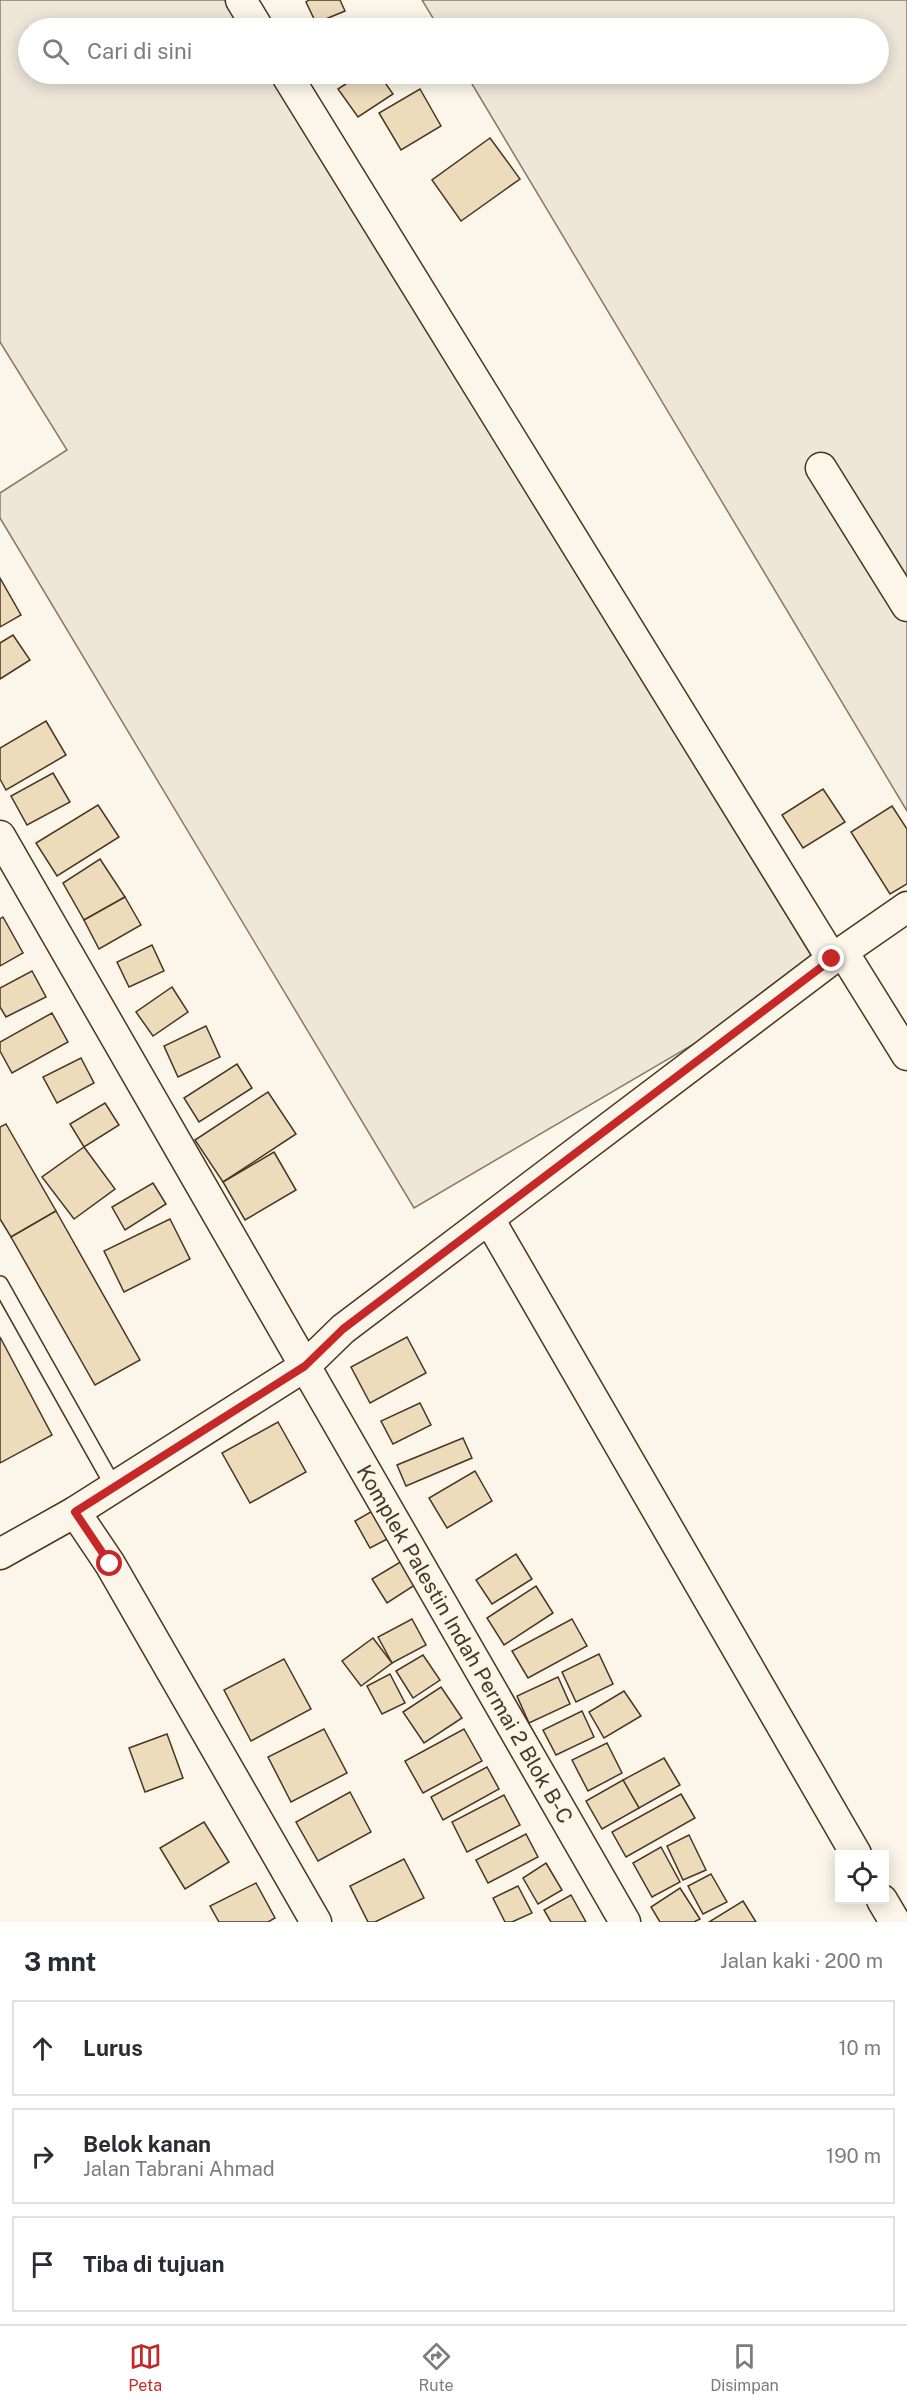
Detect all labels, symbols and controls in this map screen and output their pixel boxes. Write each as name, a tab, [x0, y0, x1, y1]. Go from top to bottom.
search box	[18, 18, 889, 84]
icon: search	[39, 35, 72, 68]
text: Cari di sini	[87, 38, 192, 64]
route end	[818, 945, 844, 971]
street label: Komplek Palestin Indah Permai 2 Blok B-C	[352, 1460, 578, 1828]
route start	[96, 1550, 122, 1576]
map controls	[835, 1850, 889, 1904]
button: locate	[835, 1850, 889, 1904]
text: 3 mnt	[24, 1946, 96, 1977]
text: Jalan kaki · 200 m	[720, 1949, 883, 1973]
icon: ahead	[26, 2032, 59, 2065]
text: Lurus	[83, 2035, 143, 2061]
text: 10 m	[838, 2036, 881, 2060]
text: Belok kanan	[83, 2131, 211, 2157]
icon: right	[26, 2140, 59, 2173]
text: 190 m	[826, 2144, 881, 2168]
text: Jalan Tabrani Ahmad	[83, 2157, 275, 2181]
icon: arrive	[26, 2248, 59, 2281]
text: Tiba di tujuan	[83, 2251, 224, 2277]
tab: Peta	[128, 2340, 162, 2395]
tab: Rute	[419, 2340, 454, 2395]
tab: Disimpan	[710, 2340, 779, 2395]

